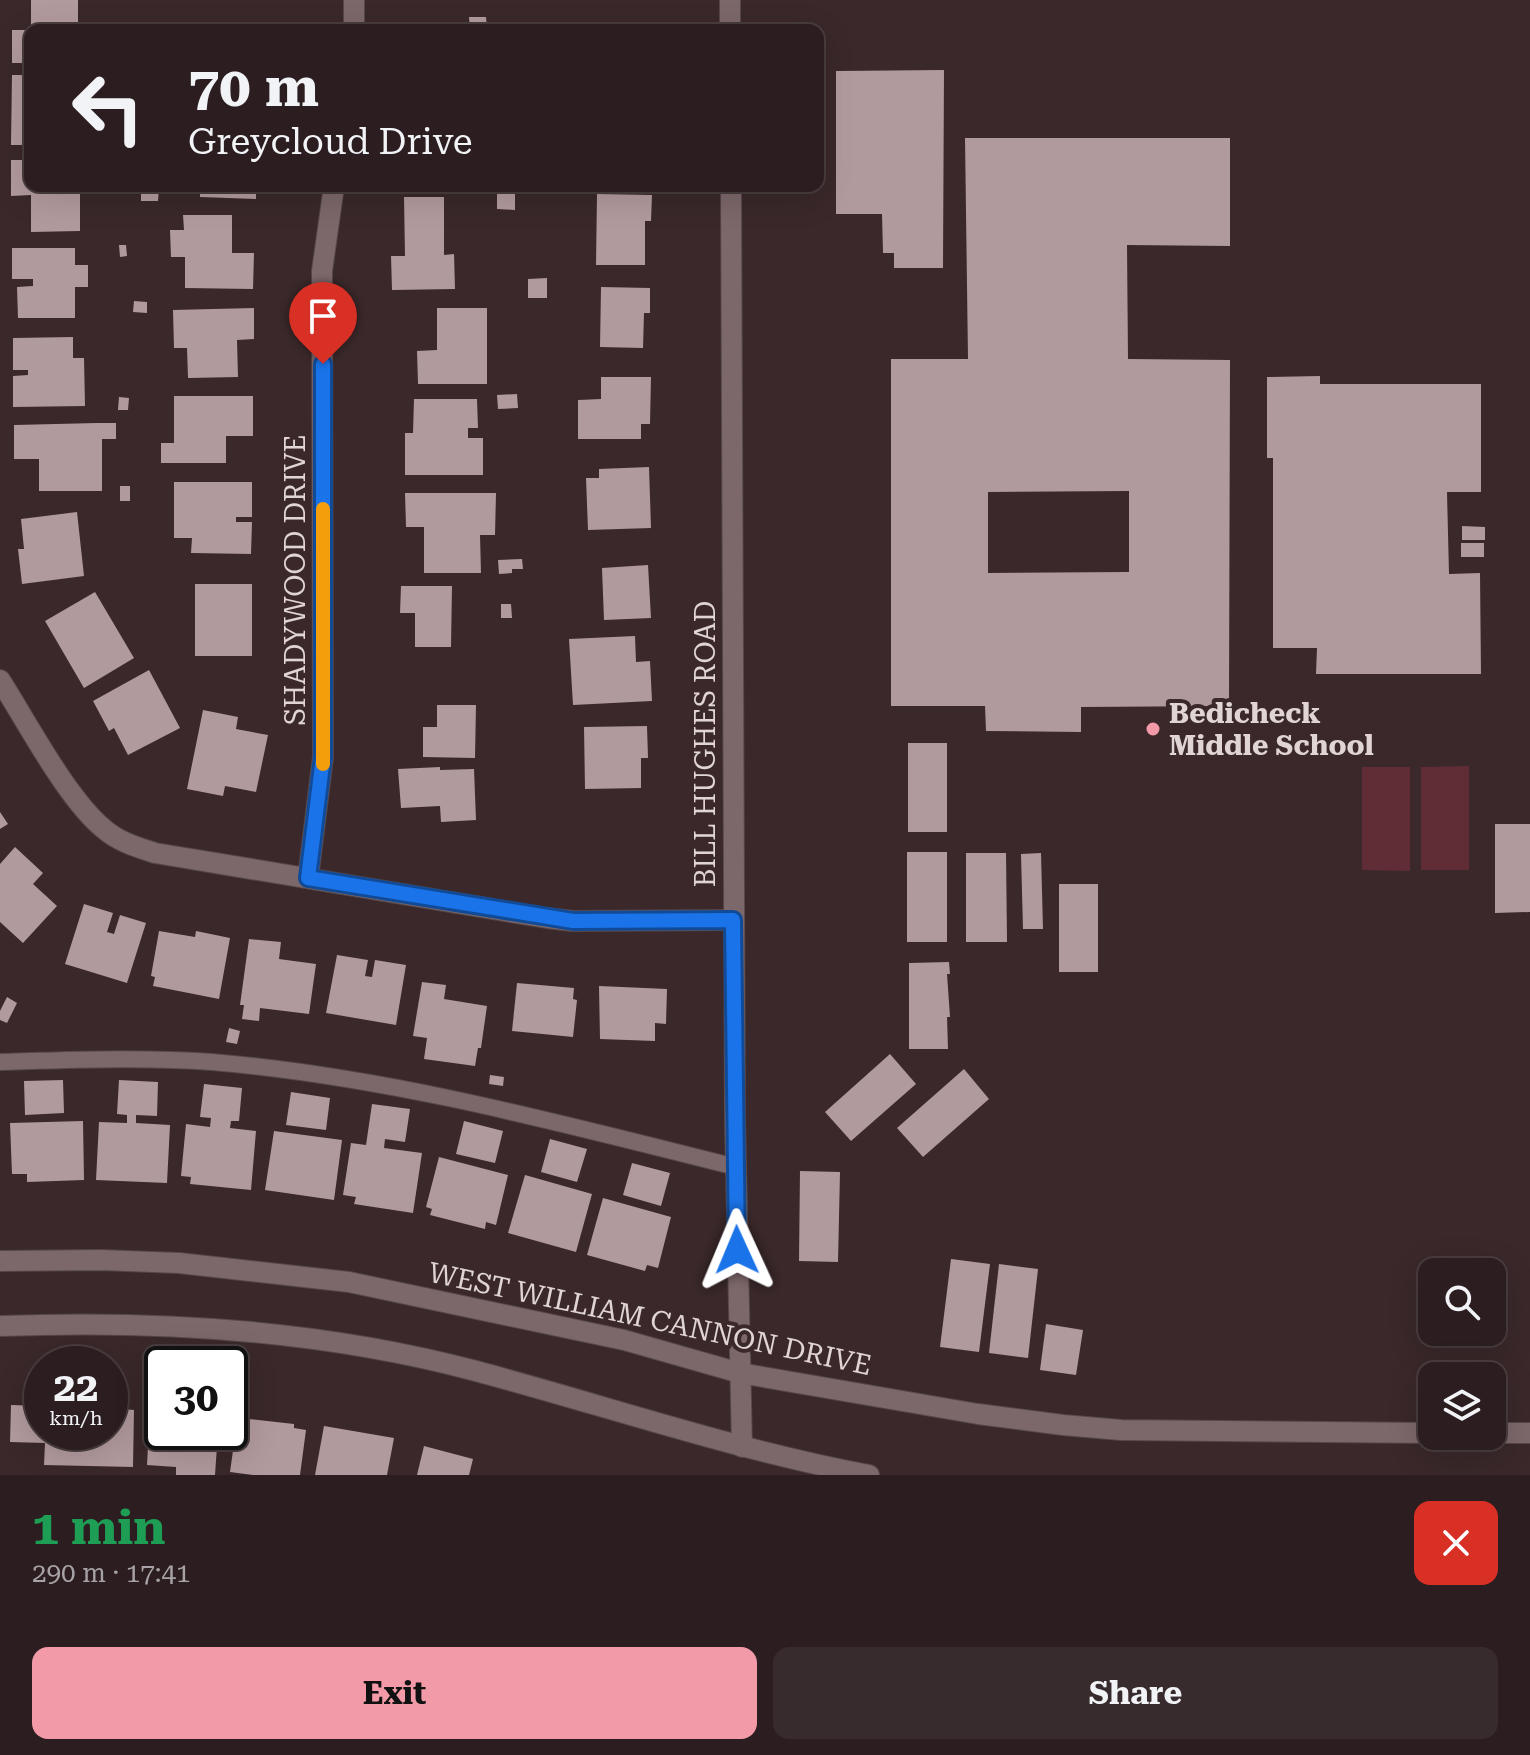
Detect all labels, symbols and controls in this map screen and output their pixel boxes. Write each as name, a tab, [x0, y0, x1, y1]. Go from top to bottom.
text: 70 m	[188, 54, 319, 120]
icon: left	[56, 56, 160, 160]
text: Greycloud Drive	[188, 121, 473, 163]
pin	[289, 282, 357, 364]
icon: arrive	[301, 294, 345, 338]
street label: SHADYWOOD DRIVE	[279, 434, 312, 726]
street label: BILL HUGHES ROAD	[689, 601, 722, 887]
place label: Bedicheck Middle School	[1169, 697, 1374, 762]
marker: Bedicheck Middle School	[1144, 720, 1162, 738]
position arrow	[695, 1208, 779, 1292]
street label: WEST WILLIAM CANNON DRIVE	[426, 1256, 874, 1382]
map controls	[1418, 1258, 1506, 1450]
button: search	[1418, 1258, 1506, 1346]
speed limit sign: 30	[144, 1346, 248, 1450]
button: layers	[1418, 1362, 1506, 1450]
text: 22	[54, 1364, 98, 1411]
text: km/h	[49, 1406, 103, 1430]
text: 1 min	[32, 1500, 165, 1556]
button: close	[1414, 1501, 1498, 1585]
text: 290 m · 17:41	[32, 1558, 191, 1588]
button: Exit	[32, 1647, 757, 1739]
button: Share	[773, 1647, 1498, 1739]

